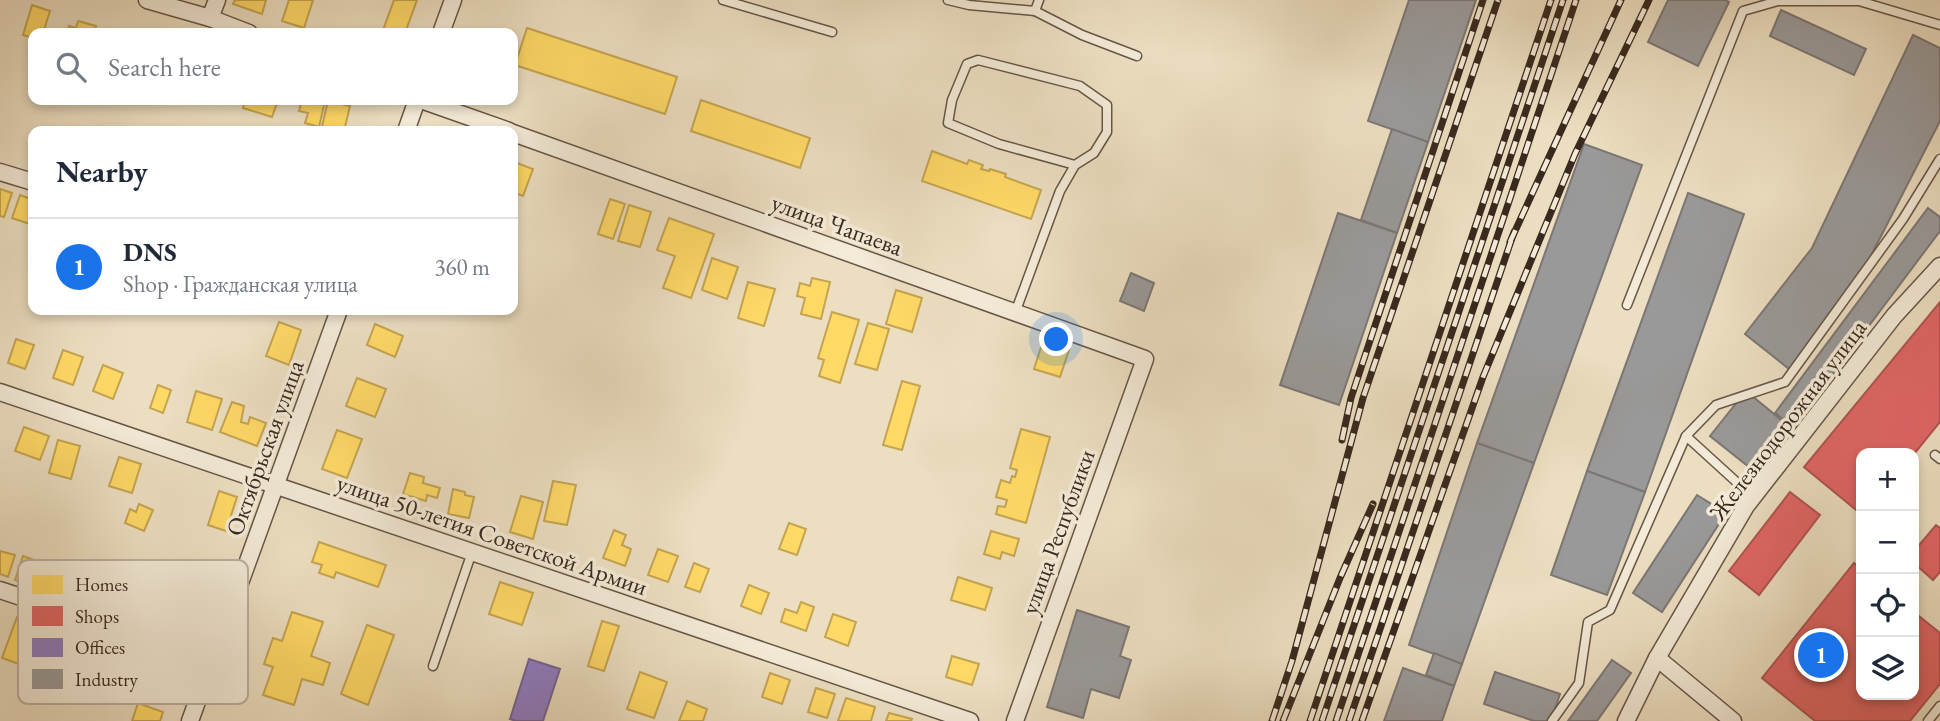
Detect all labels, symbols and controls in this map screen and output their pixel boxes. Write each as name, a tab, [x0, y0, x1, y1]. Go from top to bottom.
search box	[28, 28, 518, 105]
icon: search	[52, 48, 90, 86]
text: Search here	[108, 50, 221, 84]
text: Nearby	[56, 152, 148, 191]
street label: улица Чапаева	[767, 186, 907, 263]
text: DNS	[123, 235, 177, 269]
text: 1	[73, 252, 85, 282]
text: 360 m	[434, 252, 490, 282]
text: Shop · Гражданская улица	[123, 269, 358, 299]
street label: Железнодорожная улица	[1701, 313, 1873, 527]
your location	[1039, 322, 1073, 356]
street label: Октябрьская улица	[218, 355, 311, 540]
street label: улица Республики	[1013, 445, 1102, 618]
map controls	[1856, 448, 1919, 700]
button: +	[1856, 448, 1919, 511]
street label: улица 50-летия Советской Армии	[333, 467, 652, 602]
button: −	[1856, 511, 1919, 574]
legend	[18, 560, 248, 704]
text: Homes	[75, 572, 128, 597]
button: locate	[1856, 574, 1919, 637]
text: Shops	[75, 604, 119, 629]
pin: 1	[1798, 629, 1844, 681]
text: Offices	[75, 635, 125, 660]
button: layers	[1856, 637, 1919, 700]
text: Industry	[75, 667, 139, 692]

